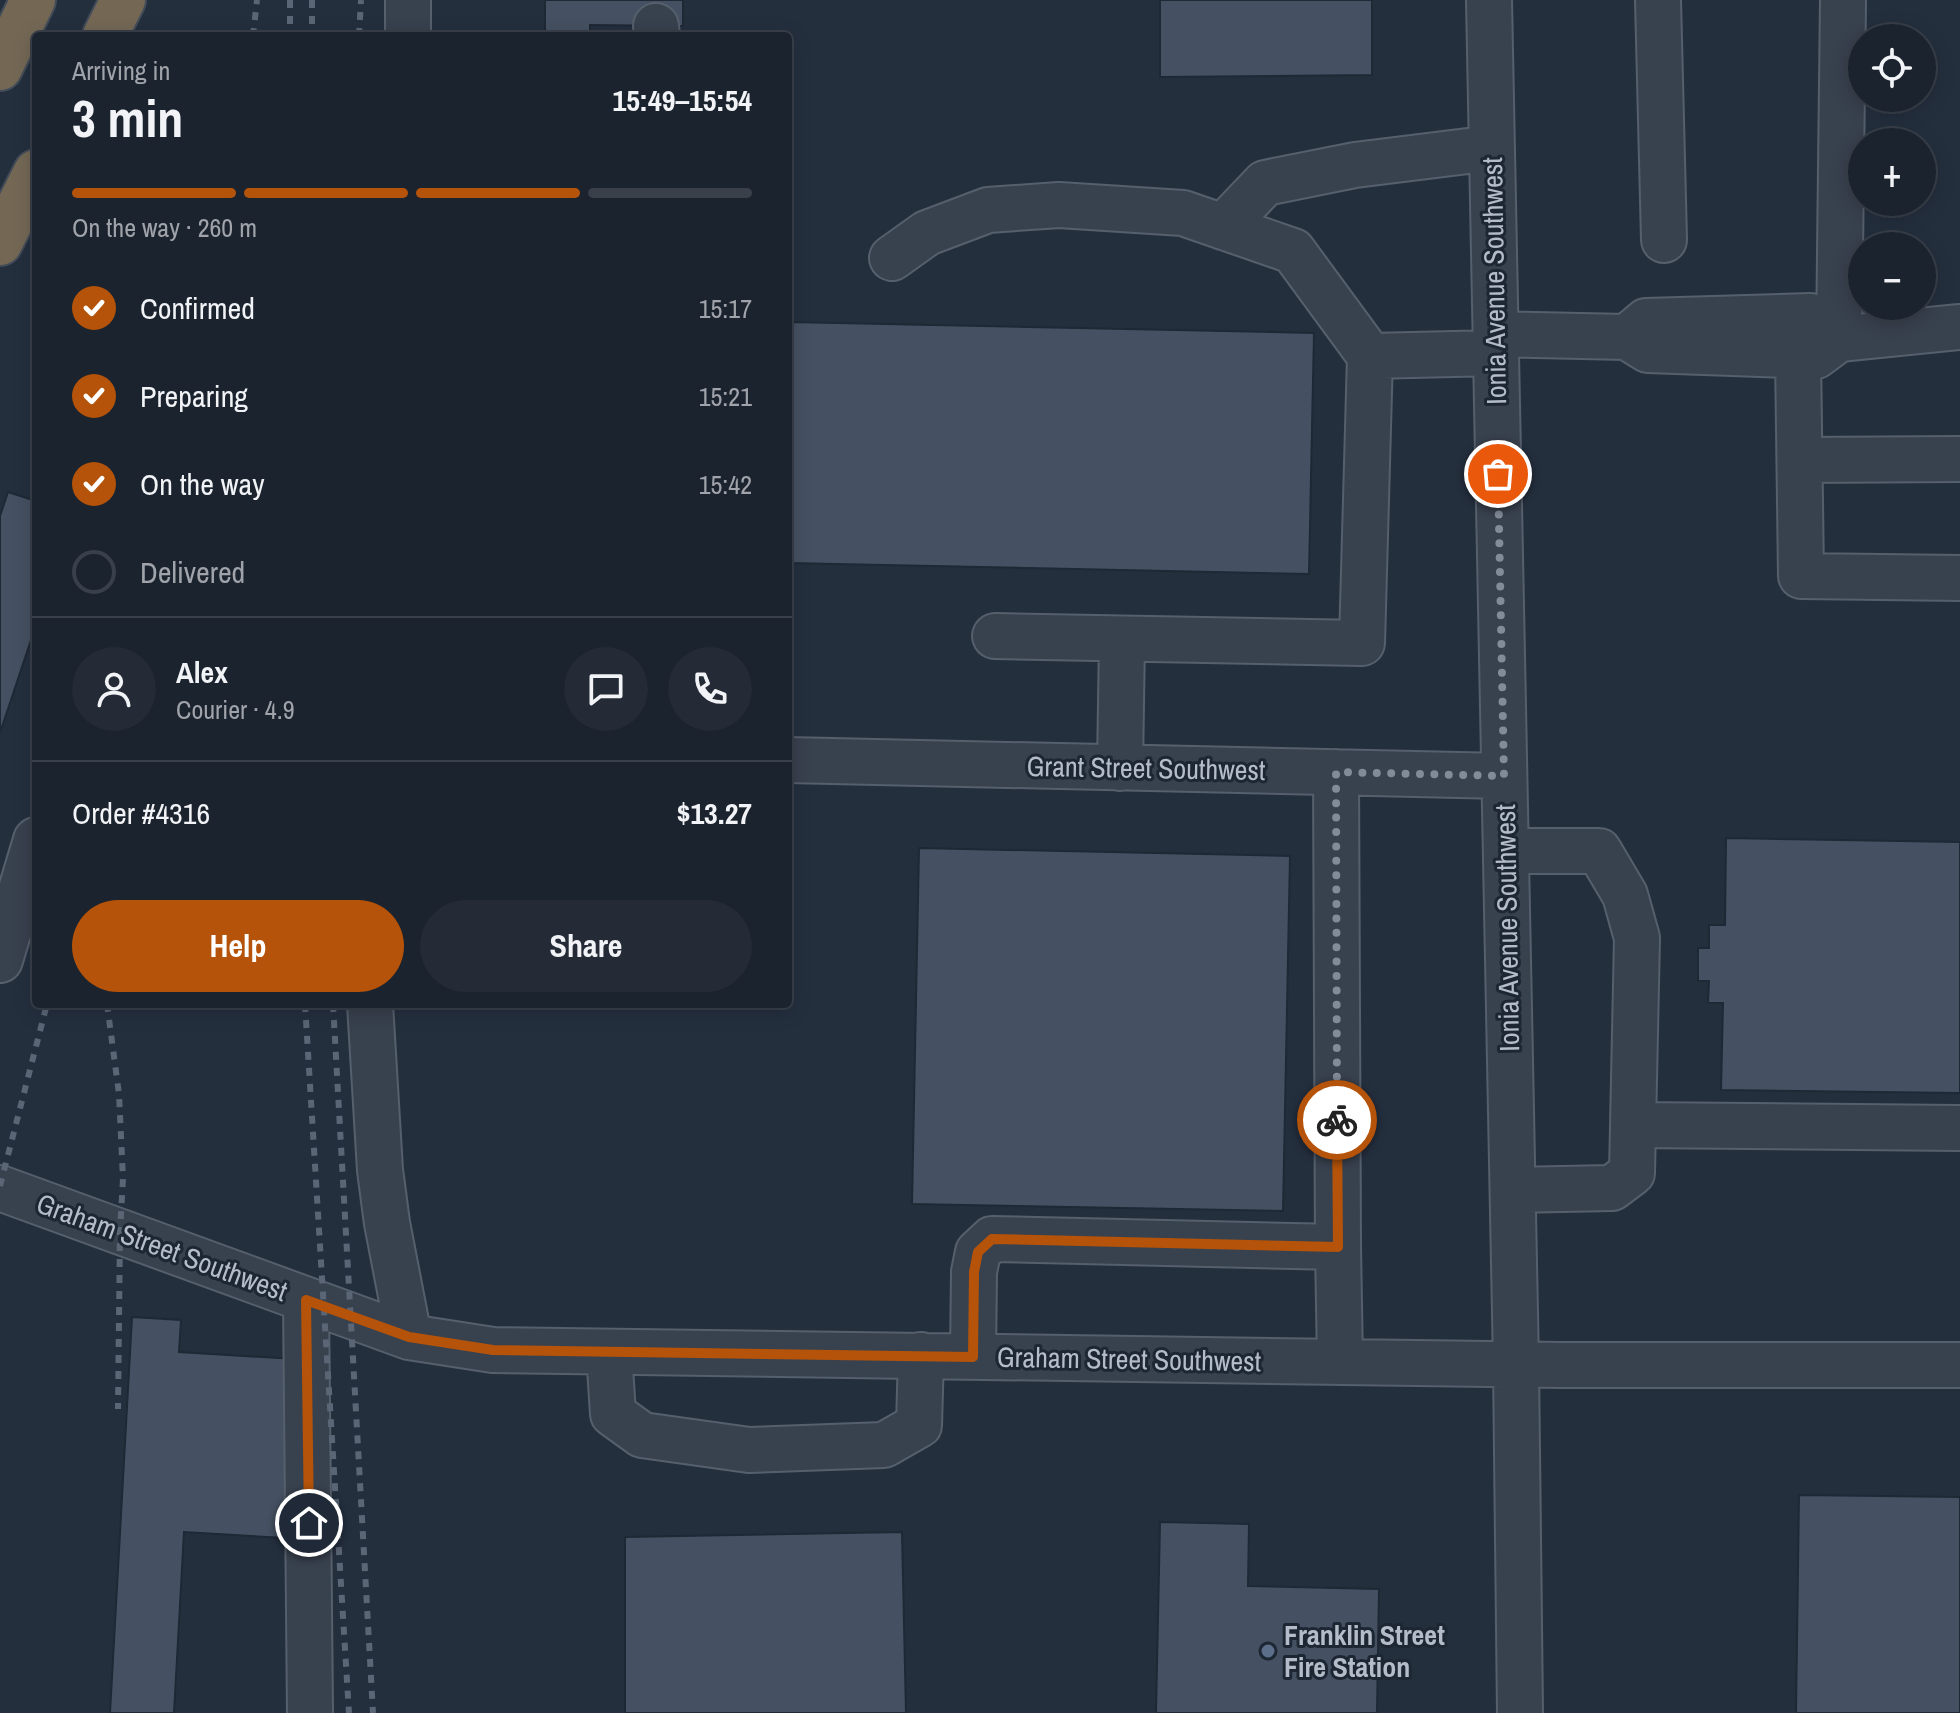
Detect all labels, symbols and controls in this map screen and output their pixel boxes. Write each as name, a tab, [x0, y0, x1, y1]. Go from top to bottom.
map controls	[1848, 24, 1936, 320]
button: locate	[1848, 24, 1936, 112]
text: Arriving in	[72, 53, 170, 88]
text: 15:49–15:54	[613, 80, 752, 120]
text: 3 min	[72, 83, 183, 153]
button: +	[1848, 128, 1936, 216]
street label: Ionia Avenue Southwest	[1473, 157, 1515, 405]
text: On the way · 260 m	[72, 210, 257, 245]
button: −	[1848, 232, 1936, 320]
icon: check	[72, 286, 116, 330]
text: Confirmed	[140, 288, 255, 328]
text: 15:17	[699, 291, 752, 326]
icon: check	[72, 374, 116, 418]
text: Preparing	[140, 376, 248, 416]
text: 15:21	[699, 379, 752, 414]
pin	[1464, 440, 1532, 508]
icon: bag	[1476, 452, 1520, 496]
icon: check	[72, 462, 116, 506]
text: On the way	[140, 464, 264, 504]
text: 15:42	[699, 467, 752, 502]
text: Delivered	[140, 552, 245, 592]
button: person	[72, 647, 156, 731]
button: chat	[564, 647, 648, 731]
button: phone	[668, 647, 752, 731]
text: Alex	[176, 652, 228, 692]
text: Courier · 4.9	[176, 692, 295, 727]
street label: Grant Street Southwest	[1026, 747, 1266, 789]
text: Order #4316	[72, 793, 210, 833]
text: $13.27	[677, 793, 752, 833]
street label: Ionia Avenue Southwest	[1486, 804, 1528, 1052]
button: Help	[72, 900, 404, 992]
button: Share	[420, 900, 752, 992]
courier	[1297, 1080, 1377, 1160]
icon: bike	[1315, 1098, 1359, 1142]
street label: Graham Street Southwest	[31, 1184, 293, 1310]
street label: Graham Street Southwest	[997, 1338, 1261, 1380]
pin	[275, 1489, 343, 1557]
icon: home	[287, 1501, 331, 1545]
place label: Franklin Street Fire Station	[1284, 1616, 1445, 1686]
marker: Franklin Street Fire Station	[1259, 1642, 1277, 1660]

